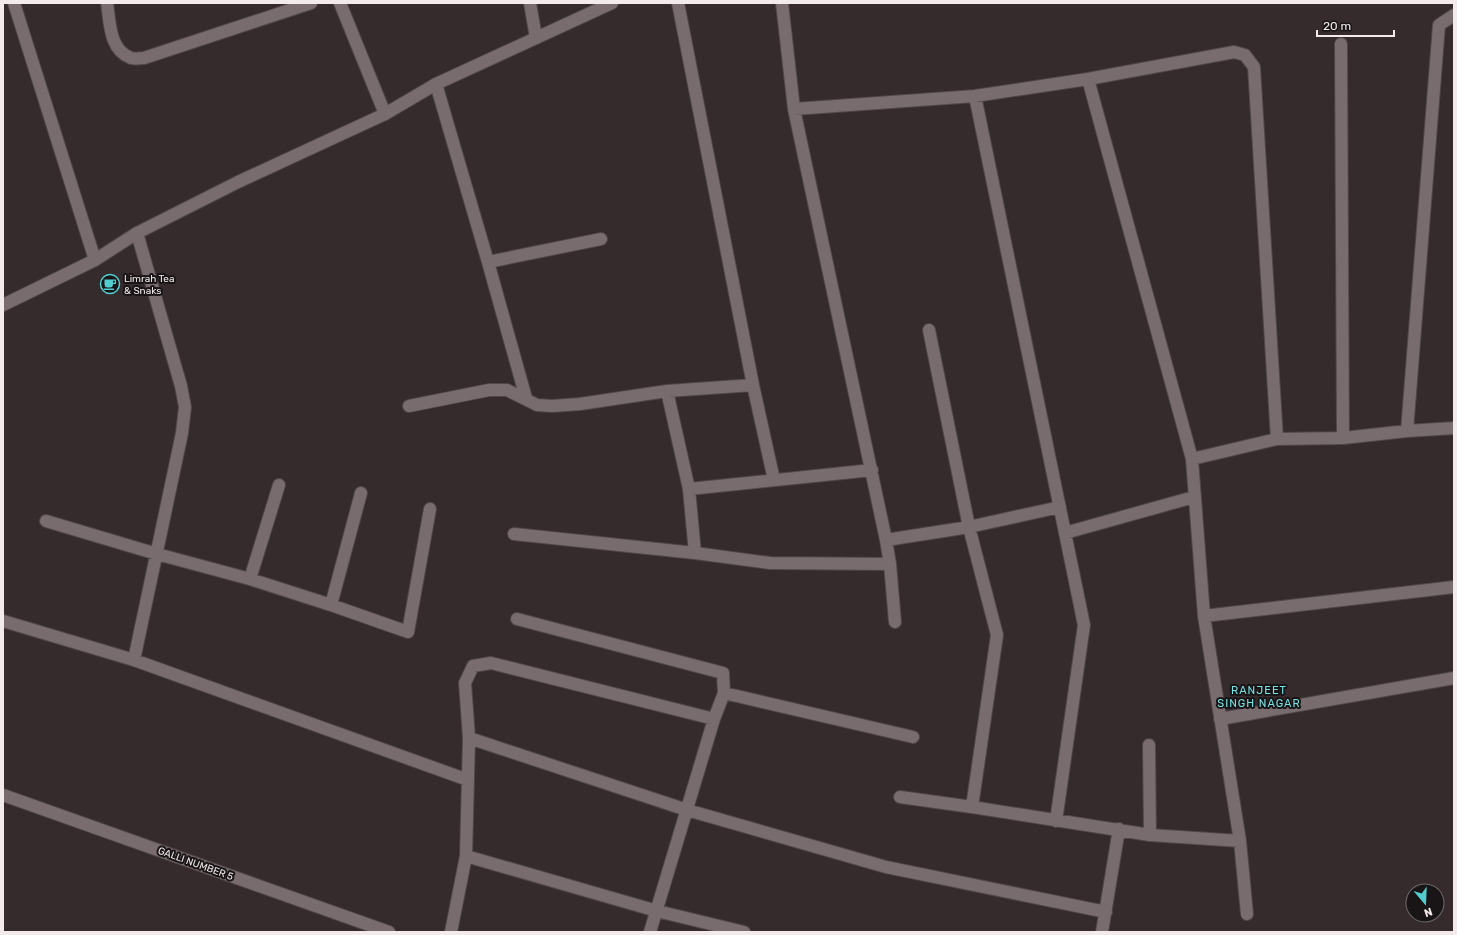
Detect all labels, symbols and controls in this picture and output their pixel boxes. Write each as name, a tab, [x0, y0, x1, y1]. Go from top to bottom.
scale bar	[1317, 12, 1394, 38]
text: 20 m	[1323, 19, 1351, 33]
cafe icon: Limrah Tea & Snaks	[99, 273, 121, 295]
place label: Limrah Tea & Snaks	[124, 273, 174, 297]
district label: RANJEET SINGH NAGAR	[1217, 684, 1301, 710]
street label: GALLI NUMBER 5	[156, 845, 235, 883]
north arrow	[1405, 883, 1445, 923]
text: N	[1422, 905, 1434, 919]

